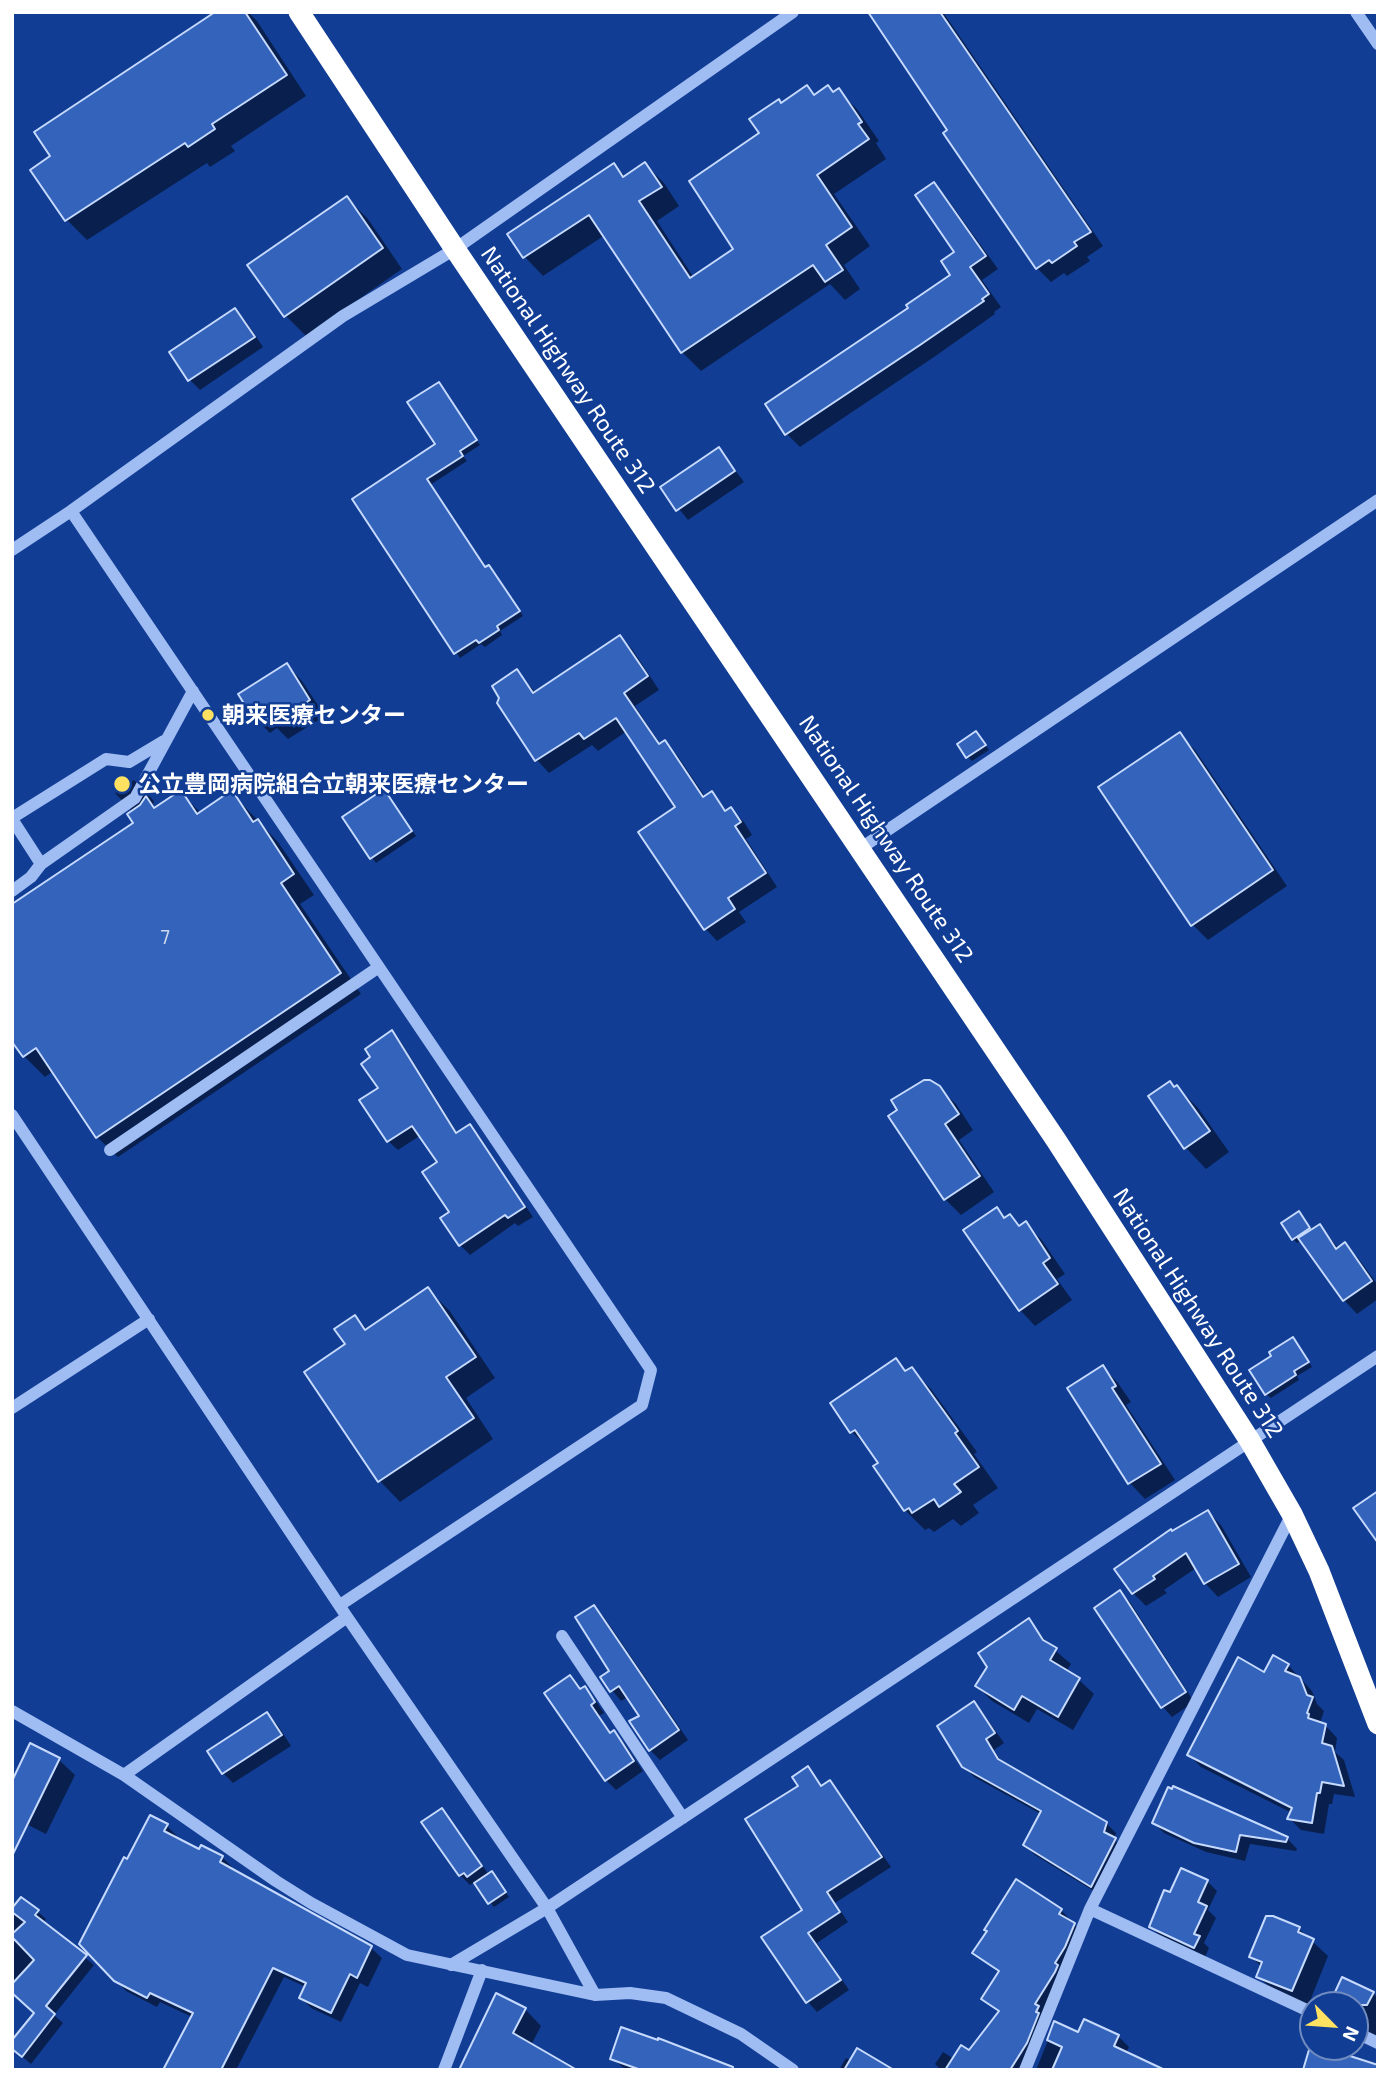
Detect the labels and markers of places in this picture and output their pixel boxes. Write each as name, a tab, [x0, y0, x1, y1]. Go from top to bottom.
place label: 朝来医療センター	[222, 701, 406, 729]
marker: 朝来医療センター	[200, 707, 216, 723]
place label: 公立豊岡病院組合立朝来医療センター	[138, 770, 529, 798]
marker: 公立豊岡病院組合立朝来医療センター	[112, 774, 132, 794]

